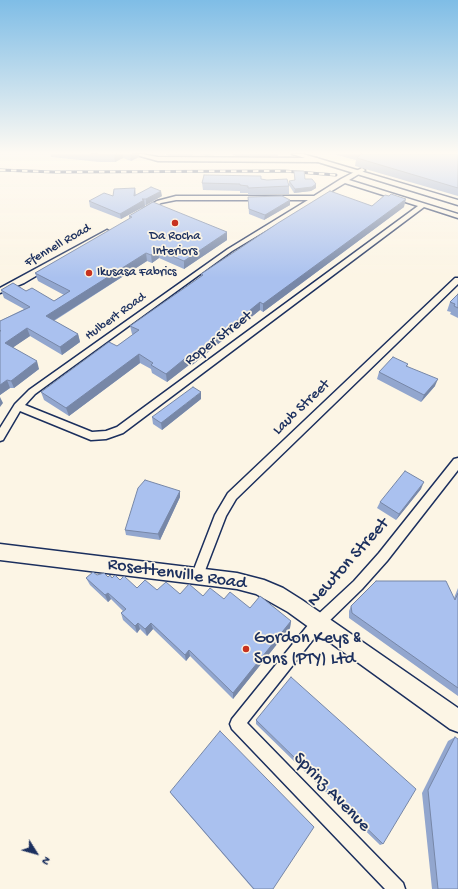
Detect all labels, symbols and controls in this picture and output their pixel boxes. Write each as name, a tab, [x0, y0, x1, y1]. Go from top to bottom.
marker: Da Rocha Interiors	[170, 218, 180, 228]
street label: Ffennell Road	[22, 221, 94, 271]
place label: Da Rocha Interiors	[150, 229, 200, 260]
place label: Ikusasa Fabrics	[97, 265, 176, 281]
marker: Ikusasa Fabrics	[84, 268, 94, 278]
street label: Hulbert Road	[83, 290, 149, 344]
street label: Roper Street	[182, 308, 256, 370]
street label: Laub Street	[270, 376, 334, 440]
street label: Newton Street	[303, 514, 395, 612]
street label: Rosettenville Road	[106, 555, 248, 595]
place label: Gordon Keys & Sons (PTY) Ltd	[254, 628, 361, 670]
marker: Gordon Keys & Sons (PTY) Ltd	[241, 644, 251, 654]
street label: Sprinz Avenue	[288, 749, 374, 837]
north arrow	[16, 833, 56, 873]
text: N	[39, 854, 53, 867]

